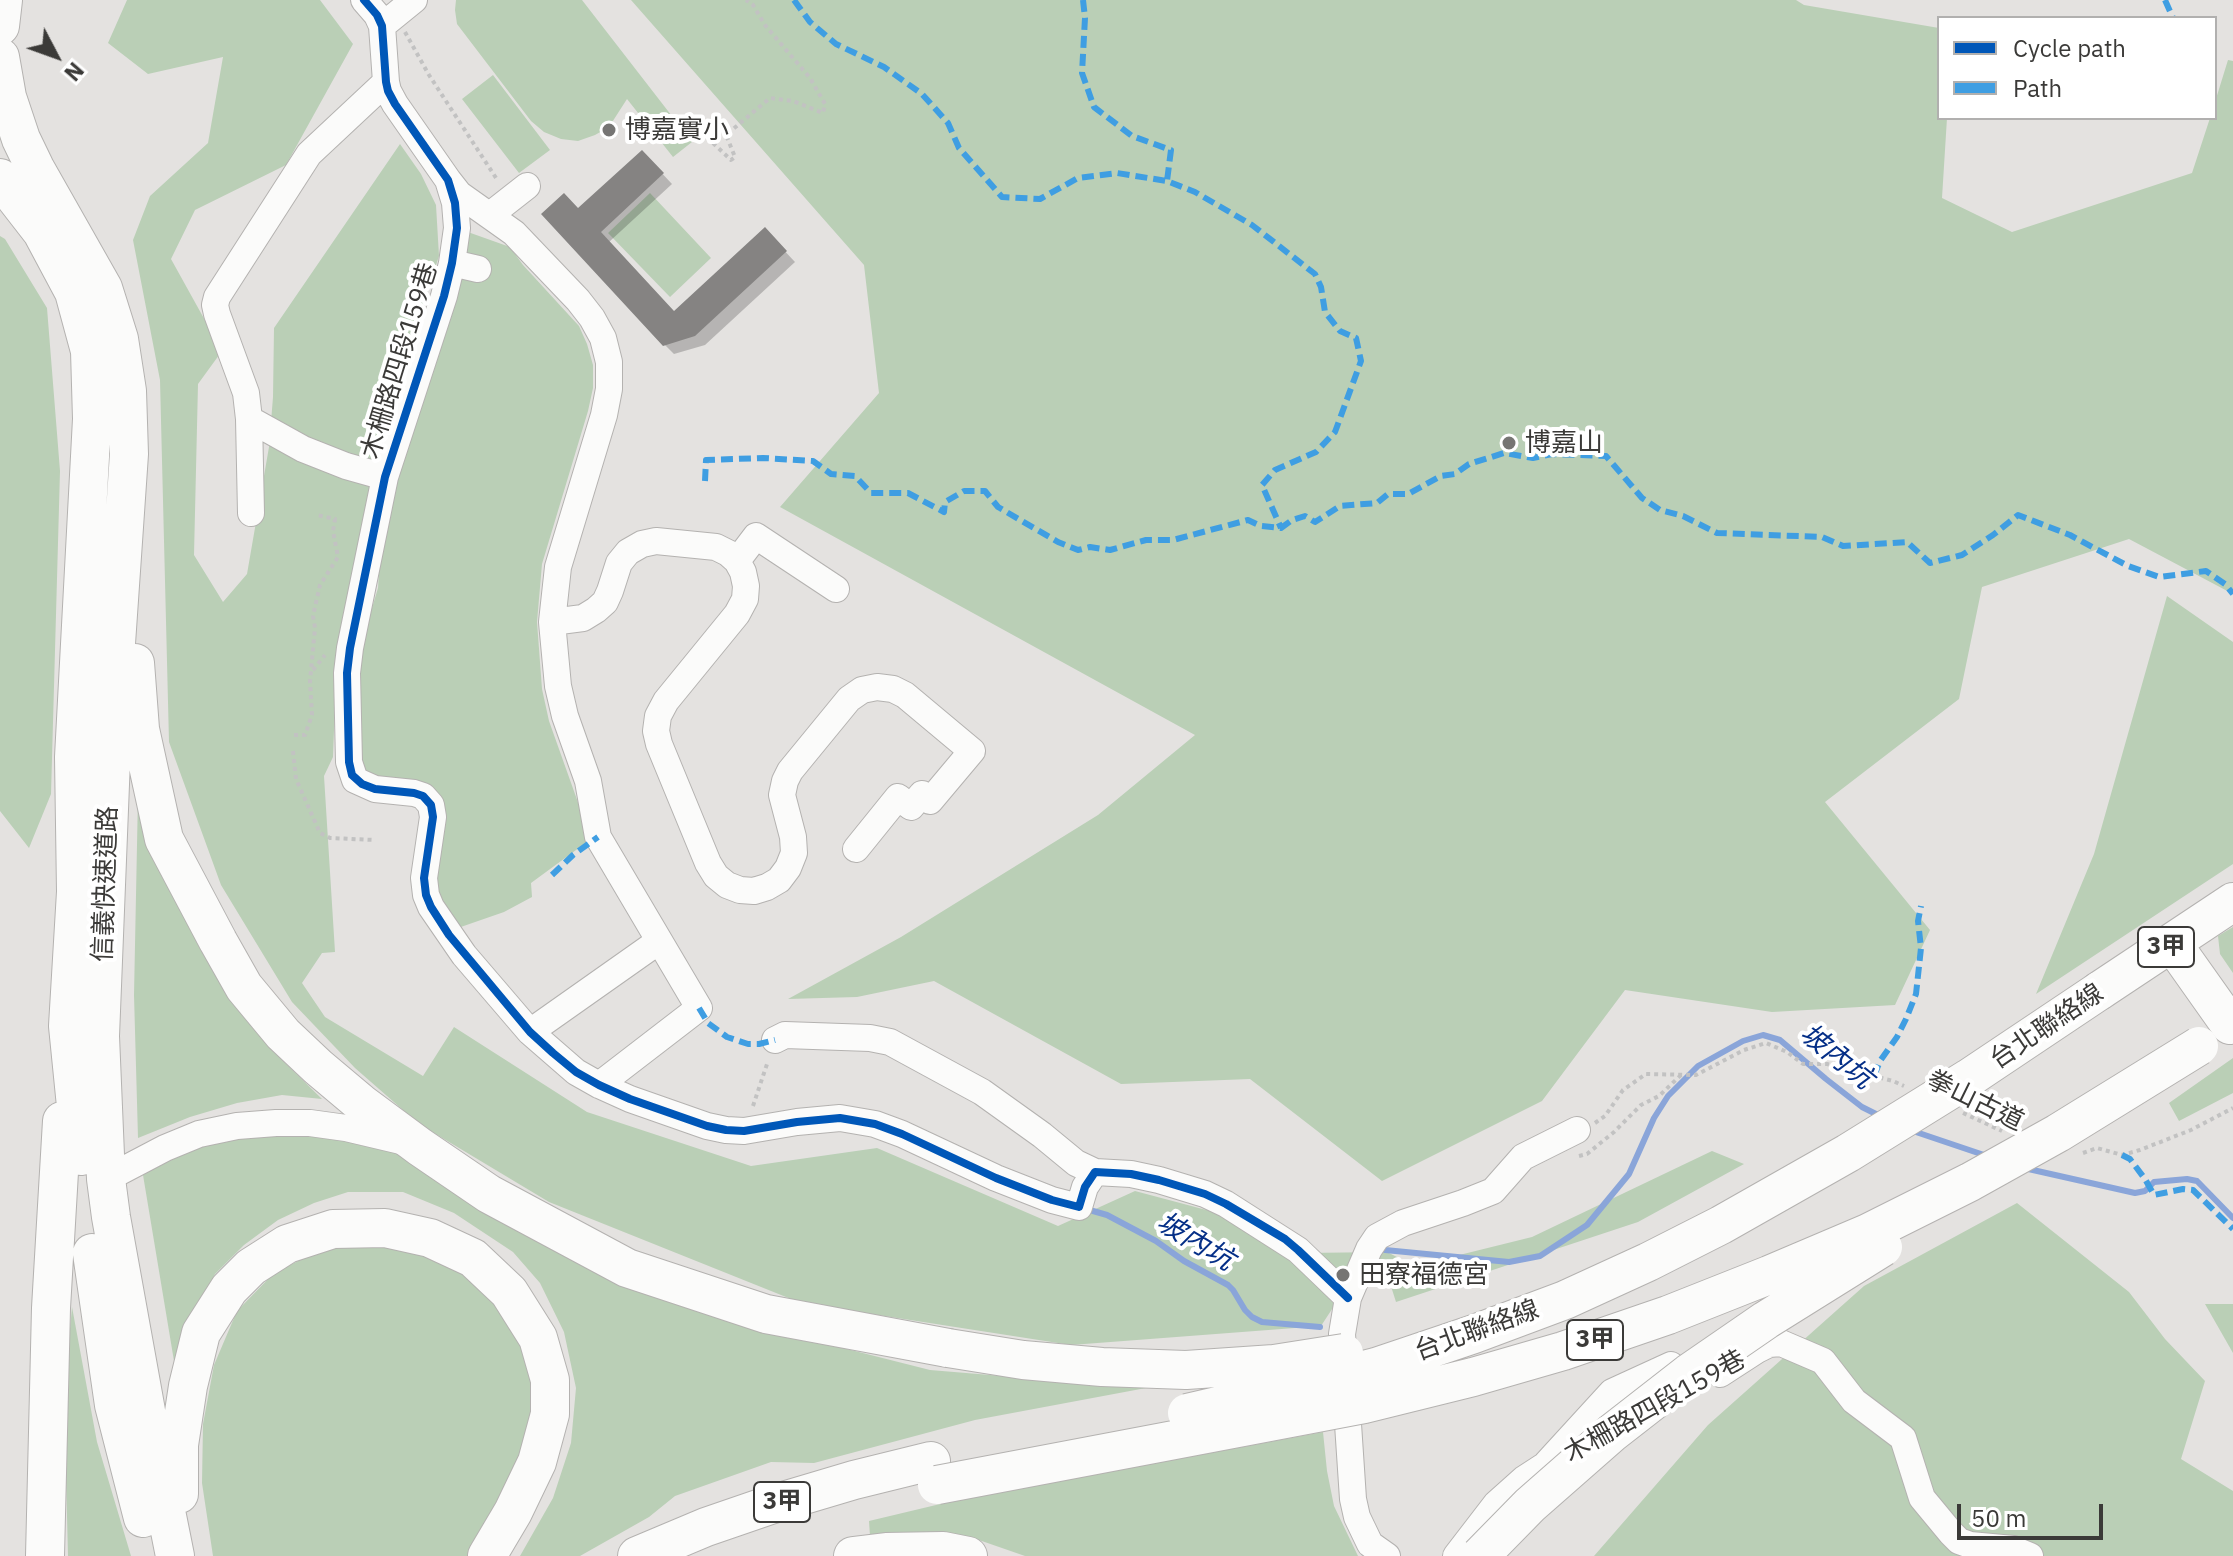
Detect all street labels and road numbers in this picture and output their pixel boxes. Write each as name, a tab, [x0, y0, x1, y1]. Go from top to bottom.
street label: 木柵路四段159巷	[355, 259, 445, 463]
street label: 信義快速道路	[88, 806, 124, 962]
road number: 3甲	[2138, 927, 2194, 967]
street label: 台北聯絡線	[1984, 978, 2110, 1076]
street label: 拳山古道	[1921, 1064, 2029, 1138]
street label: 台北聯絡線	[1411, 1294, 1543, 1368]
road number: 3甲	[1567, 1320, 1623, 1360]
street label: 木柵路四段159巷	[1559, 1344, 1751, 1470]
road number: 3甲	[754, 1482, 810, 1522]

